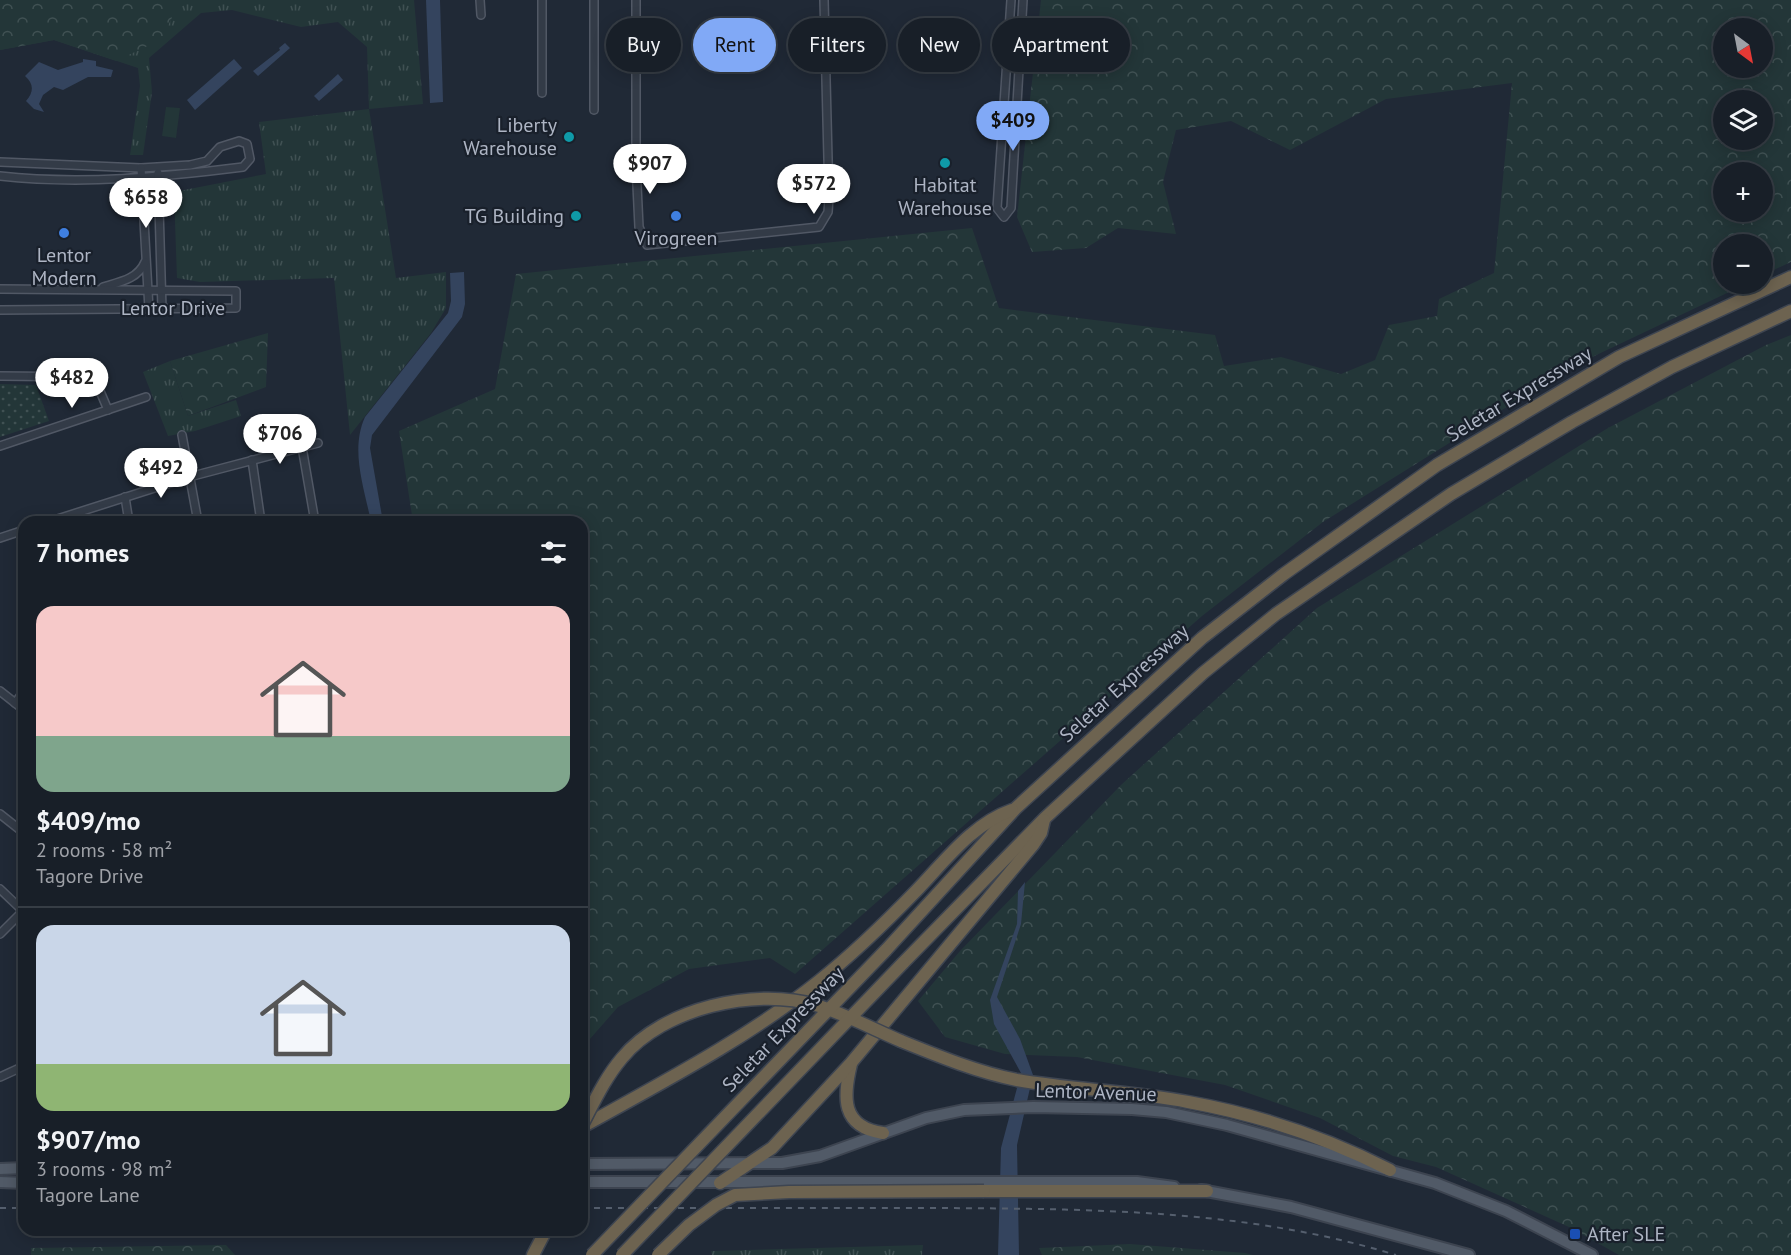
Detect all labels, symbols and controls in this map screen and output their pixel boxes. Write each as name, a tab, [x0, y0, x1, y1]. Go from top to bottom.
chip: Buy	[606, 18, 681, 72]
chip: Rent	[693, 18, 776, 72]
chip: Filters	[788, 18, 886, 72]
chip: New	[898, 18, 980, 72]
chip: Apartment	[992, 18, 1130, 72]
north arrow	[1713, 18, 1773, 78]
map controls	[1713, 18, 1773, 294]
button: layers	[1713, 90, 1773, 150]
pin: $409	[977, 101, 1049, 152]
text: $409	[990, 107, 1036, 133]
place label: Liberty Warehouse	[463, 112, 558, 161]
marker: Liberty Warehouse	[562, 130, 576, 144]
pin: $907	[614, 144, 686, 195]
text: $907	[627, 150, 673, 176]
marker: Habitat Warehouse	[938, 156, 952, 170]
button: +	[1713, 162, 1773, 222]
pin: $572	[778, 164, 850, 215]
text: $572	[791, 170, 837, 196]
place label: Habitat Warehouse	[898, 172, 992, 221]
pin: $658	[110, 178, 182, 229]
text: $658	[123, 184, 169, 210]
place label: TG Building	[465, 203, 564, 229]
marker: TG Building	[569, 209, 583, 223]
marker: Virogreen	[669, 209, 683, 223]
place label: Virogreen	[634, 225, 717, 251]
marker: Lentor Modern	[57, 226, 71, 240]
button: −	[1713, 234, 1773, 294]
place label: Lentor Modern	[31, 242, 97, 291]
street label: Lentor Drive	[121, 295, 225, 321]
street label: Seletar Expressway	[1442, 340, 1597, 448]
pin: $482	[36, 358, 108, 409]
text: $482	[49, 364, 95, 390]
pin: $706	[244, 414, 316, 465]
text: $706	[257, 420, 303, 446]
pin: $492	[125, 448, 197, 499]
text: $492	[138, 454, 184, 480]
text: 7 homes	[36, 536, 129, 569]
icon: filters	[537, 536, 570, 569]
street label: Seletar Expressway	[1054, 618, 1195, 748]
icon: home	[249, 645, 357, 753]
text: $409/mo	[36, 804, 140, 837]
text: 2 rooms · 58 m²	[36, 837, 172, 863]
text: Tagore Drive	[36, 863, 144, 889]
street label: Seletar Expressway	[716, 960, 850, 1097]
icon: home	[249, 964, 357, 1072]
street label: Lentor Avenue	[1035, 1077, 1157, 1107]
text: $907/mo	[36, 1123, 140, 1156]
text: 3 rooms · 98 m²	[36, 1156, 172, 1182]
text: Tagore Lane	[36, 1182, 140, 1208]
place label: After SLE	[1587, 1221, 1665, 1247]
marker: After SLE	[1568, 1227, 1582, 1241]

